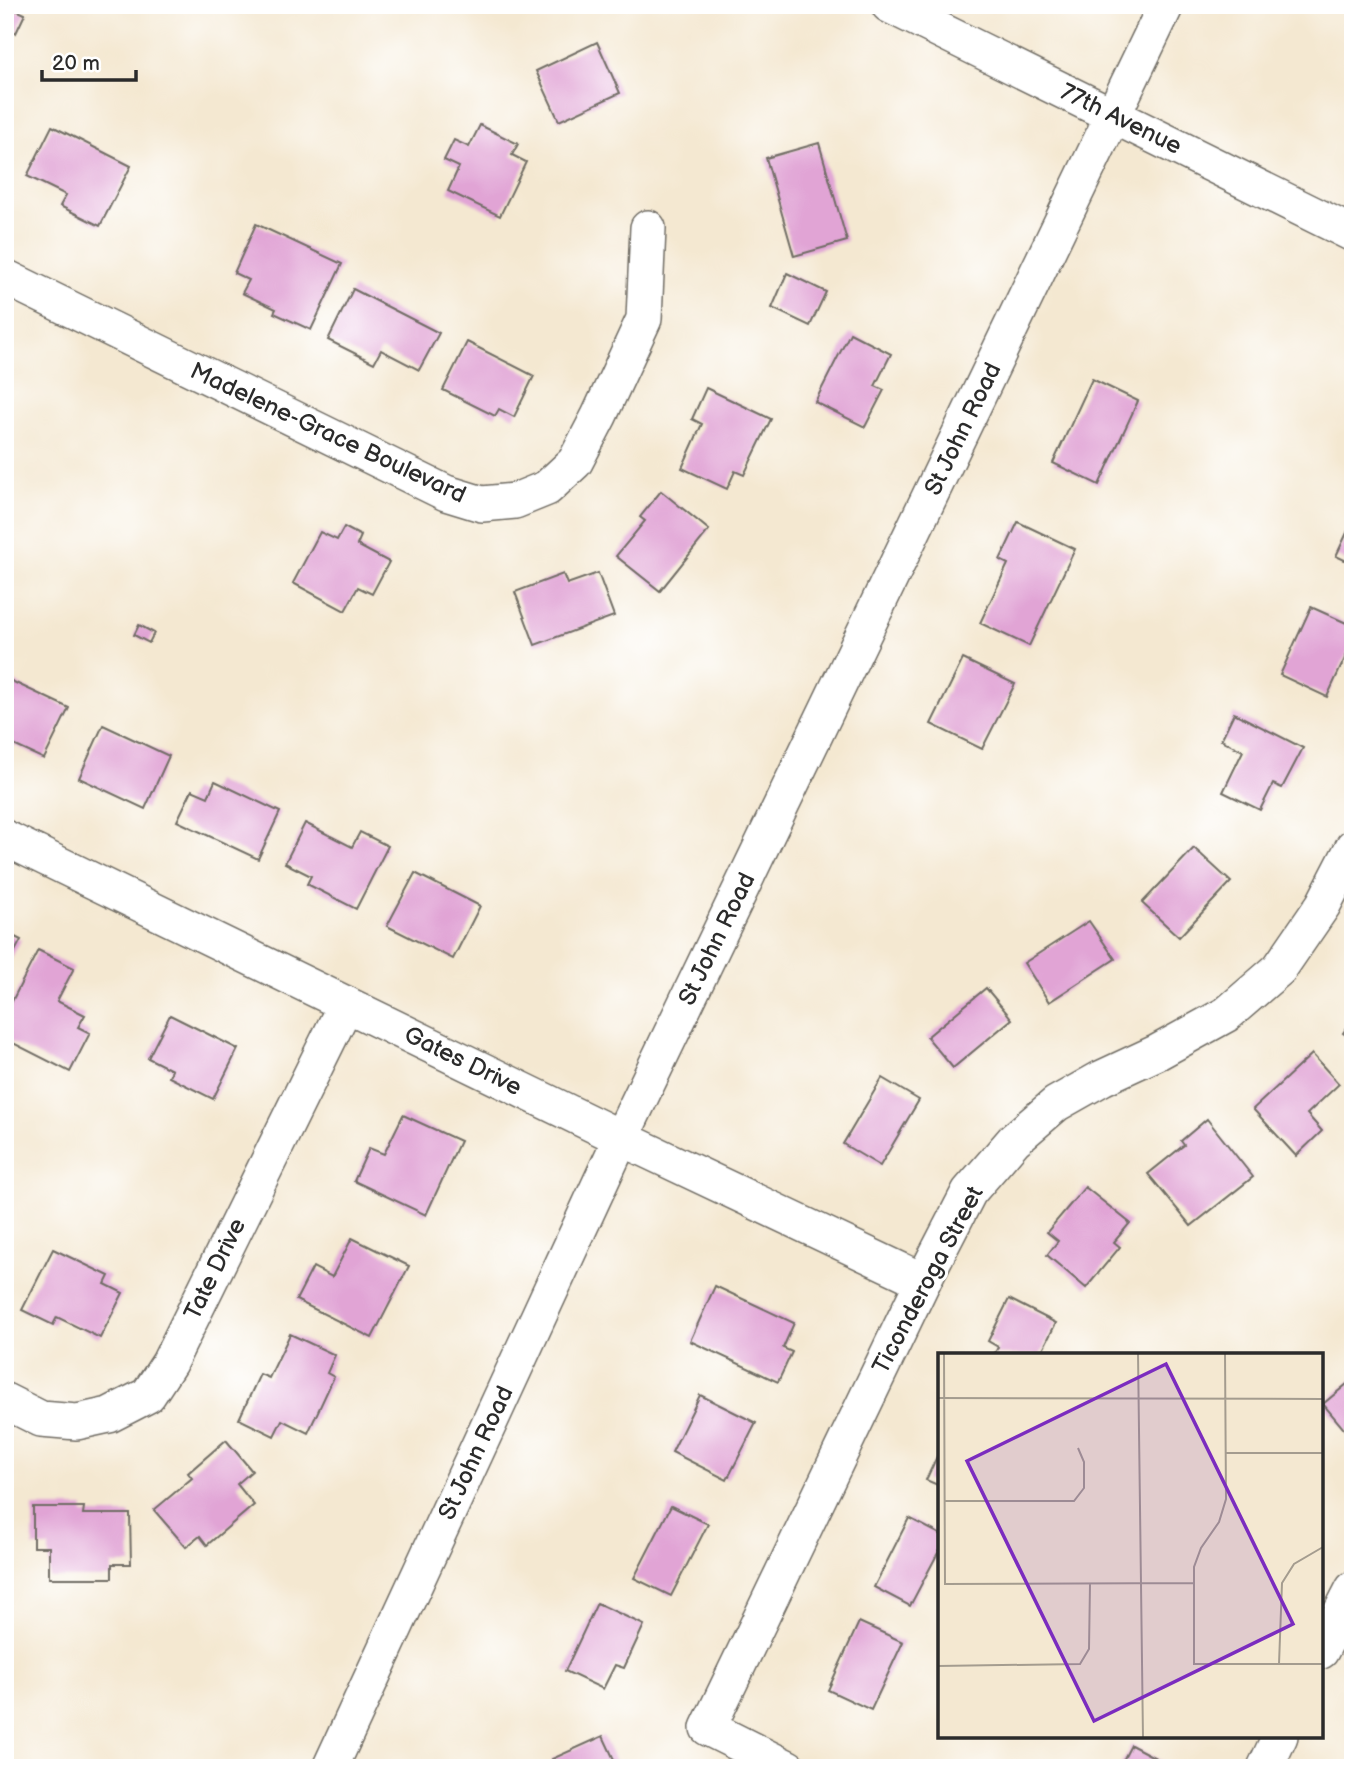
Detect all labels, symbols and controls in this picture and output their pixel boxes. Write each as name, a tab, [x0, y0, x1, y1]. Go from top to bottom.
scale bar	[42, 38, 136, 82]
text: 20 m	[52, 51, 100, 76]
street label: 77th Avenue	[1056, 77, 1186, 161]
street label: Madelene-Grace Boulevard	[186, 356, 470, 510]
street label: St John Road	[918, 358, 1008, 500]
street label: St John Road	[672, 868, 762, 1010]
street label: Gates Drive	[399, 1020, 527, 1102]
street label: Ticonderoga Street	[866, 1181, 990, 1379]
street label: Tate Drive	[178, 1214, 252, 1324]
inset map	[938, 1353, 1323, 1738]
street label: St John Road	[432, 1382, 520, 1524]

